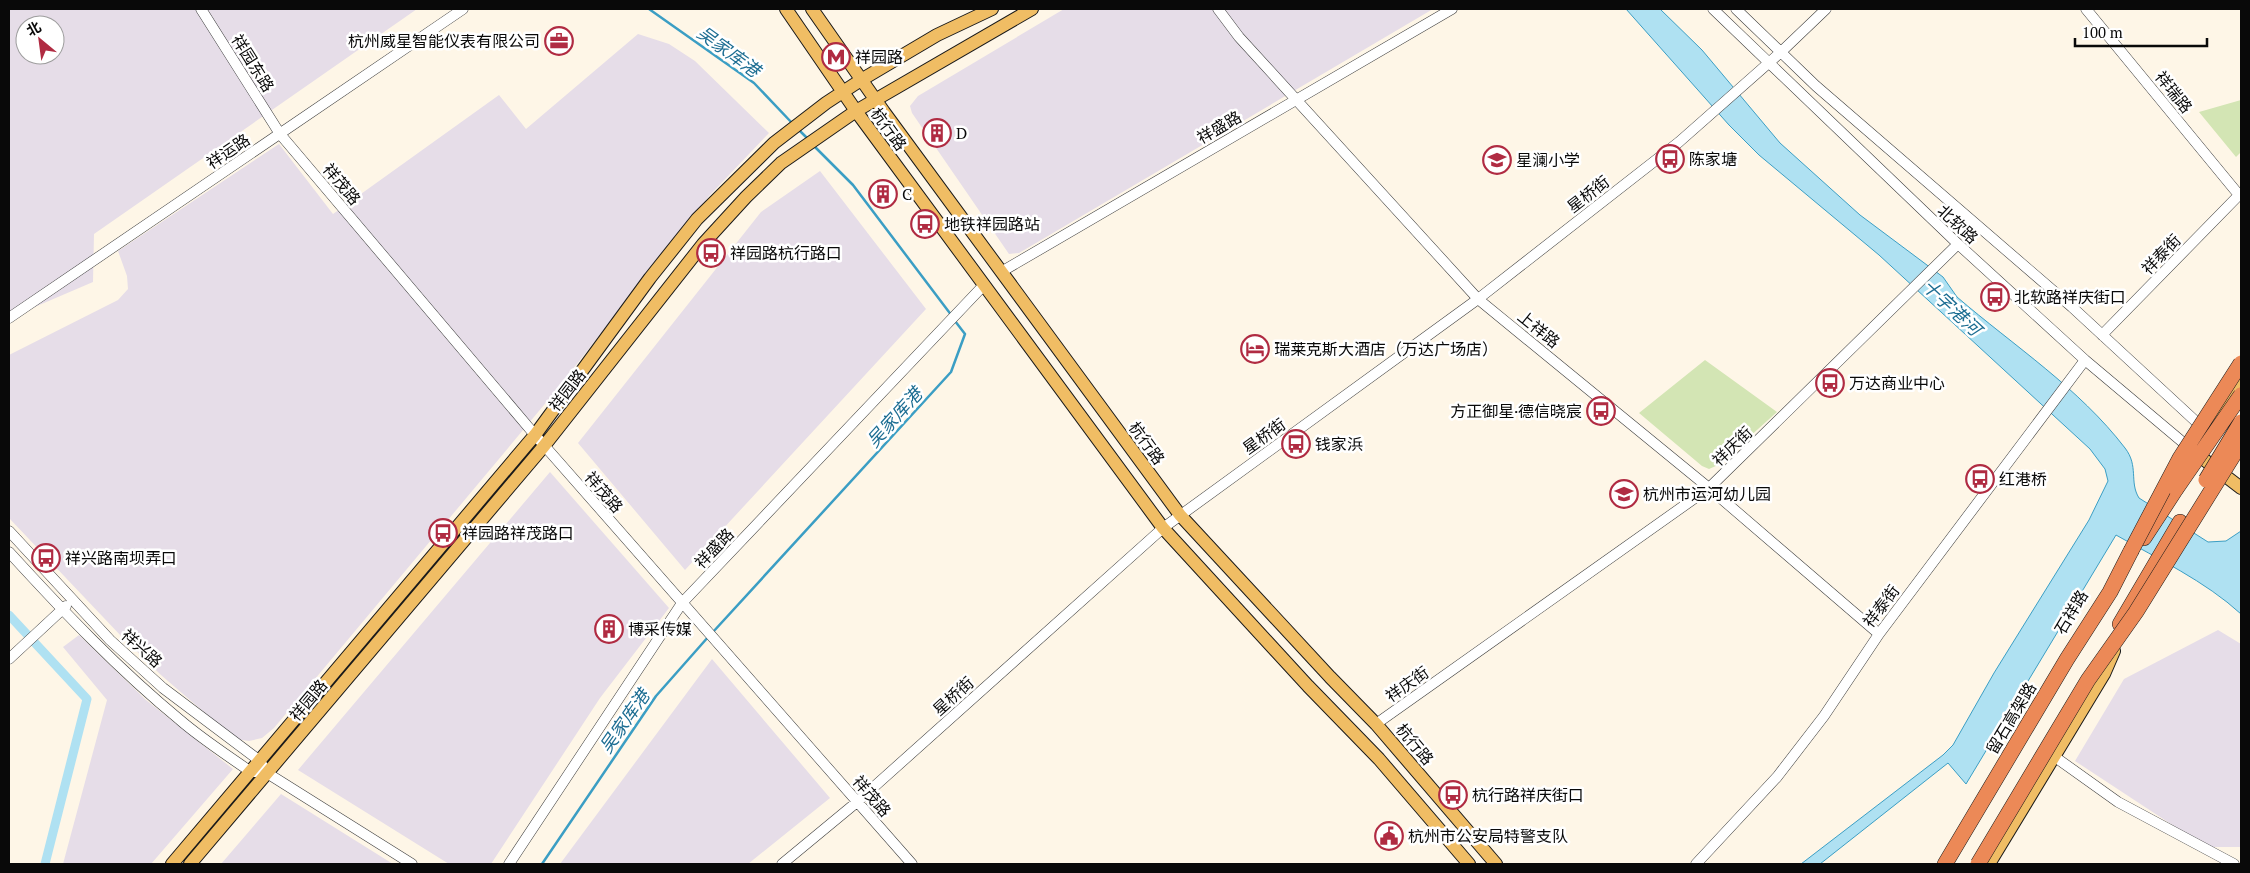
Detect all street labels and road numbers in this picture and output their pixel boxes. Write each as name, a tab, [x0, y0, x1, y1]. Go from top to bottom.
street label: 祥园东路	[227, 30, 279, 96]
street label: 祥瑞路	[2150, 66, 2198, 118]
street label: 杭行路	[866, 103, 912, 155]
street label: 祥盛路	[1193, 105, 1245, 149]
street label: 祥运路	[202, 128, 254, 174]
street label: 祥茂路	[318, 159, 366, 209]
street label: 星桥街	[1562, 171, 1614, 217]
street label: 北软路	[1933, 200, 1983, 248]
street label: 祥泰街	[2136, 229, 2186, 279]
street label: 上祥路	[1513, 305, 1565, 353]
street label: 祥园路	[544, 364, 590, 416]
street label: 星桥街	[1238, 413, 1290, 459]
street label: 杭行路	[1124, 417, 1170, 469]
street label: 祥庆街	[1707, 421, 1757, 471]
street label: 祥茂路	[580, 467, 628, 517]
street label: 祥盛路	[689, 523, 739, 573]
street label: 祥泰街	[1858, 580, 1904, 632]
street label: 石祥路	[2049, 586, 2093, 638]
street label: 祥兴路	[117, 624, 167, 672]
street label: 祥庆街	[1381, 661, 1433, 707]
street label: 星桥街	[928, 672, 978, 720]
street label: 祥园路	[284, 675, 332, 725]
street label: 留石高架路	[1981, 678, 2041, 758]
street label: 杭行路	[1391, 719, 1439, 769]
street label: 祥茂路	[848, 771, 896, 821]

